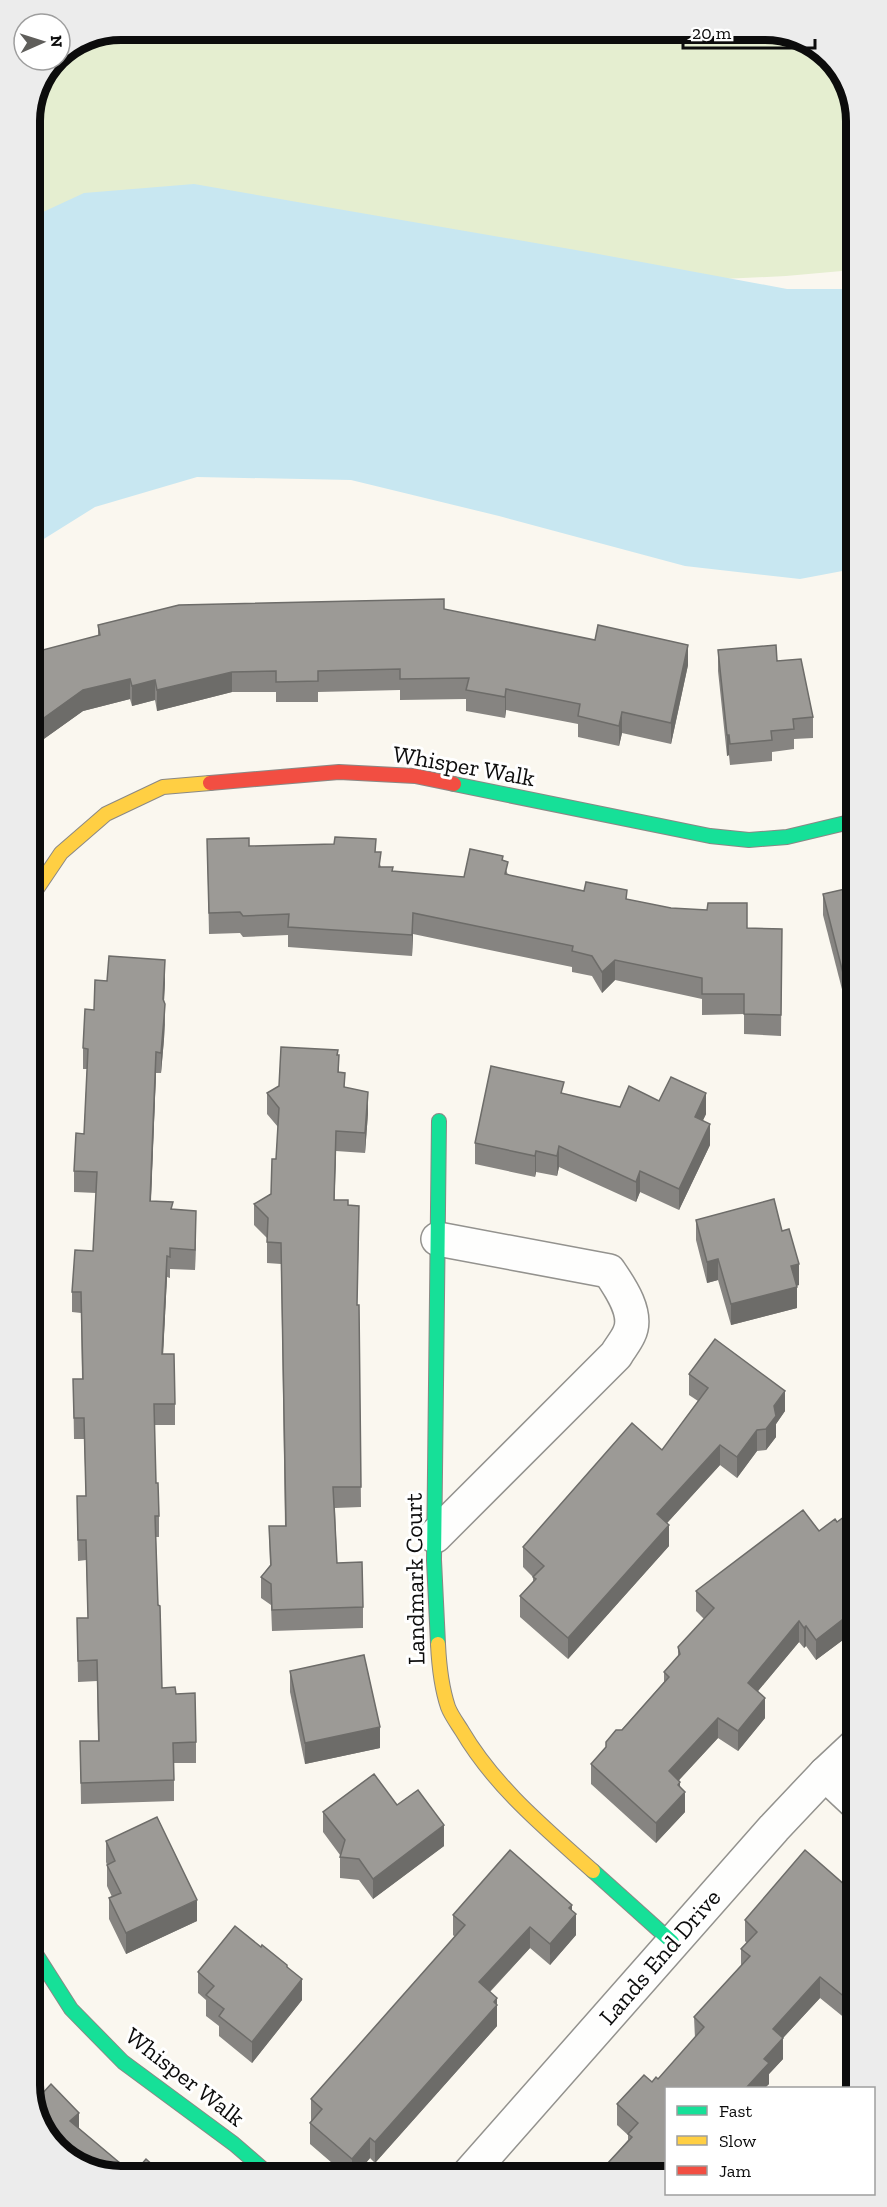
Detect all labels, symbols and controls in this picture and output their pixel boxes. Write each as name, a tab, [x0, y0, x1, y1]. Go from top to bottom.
north arrow	[12, 12, 72, 72]
scale bar	[683, 12, 815, 50]
text: 20 m	[692, 22, 732, 44]
text: N	[47, 35, 66, 48]
street label: Whisper Walk	[391, 739, 538, 792]
street label: Landmark Court	[398, 1493, 430, 1665]
street label: Lands End Drive	[593, 1883, 727, 2031]
street label: Whisper Walk	[120, 2021, 251, 2133]
legend	[665, 2087, 875, 2195]
text: Fast	[719, 2100, 752, 2122]
text: Slow	[719, 2130, 756, 2152]
text: Jam	[719, 2160, 751, 2182]

